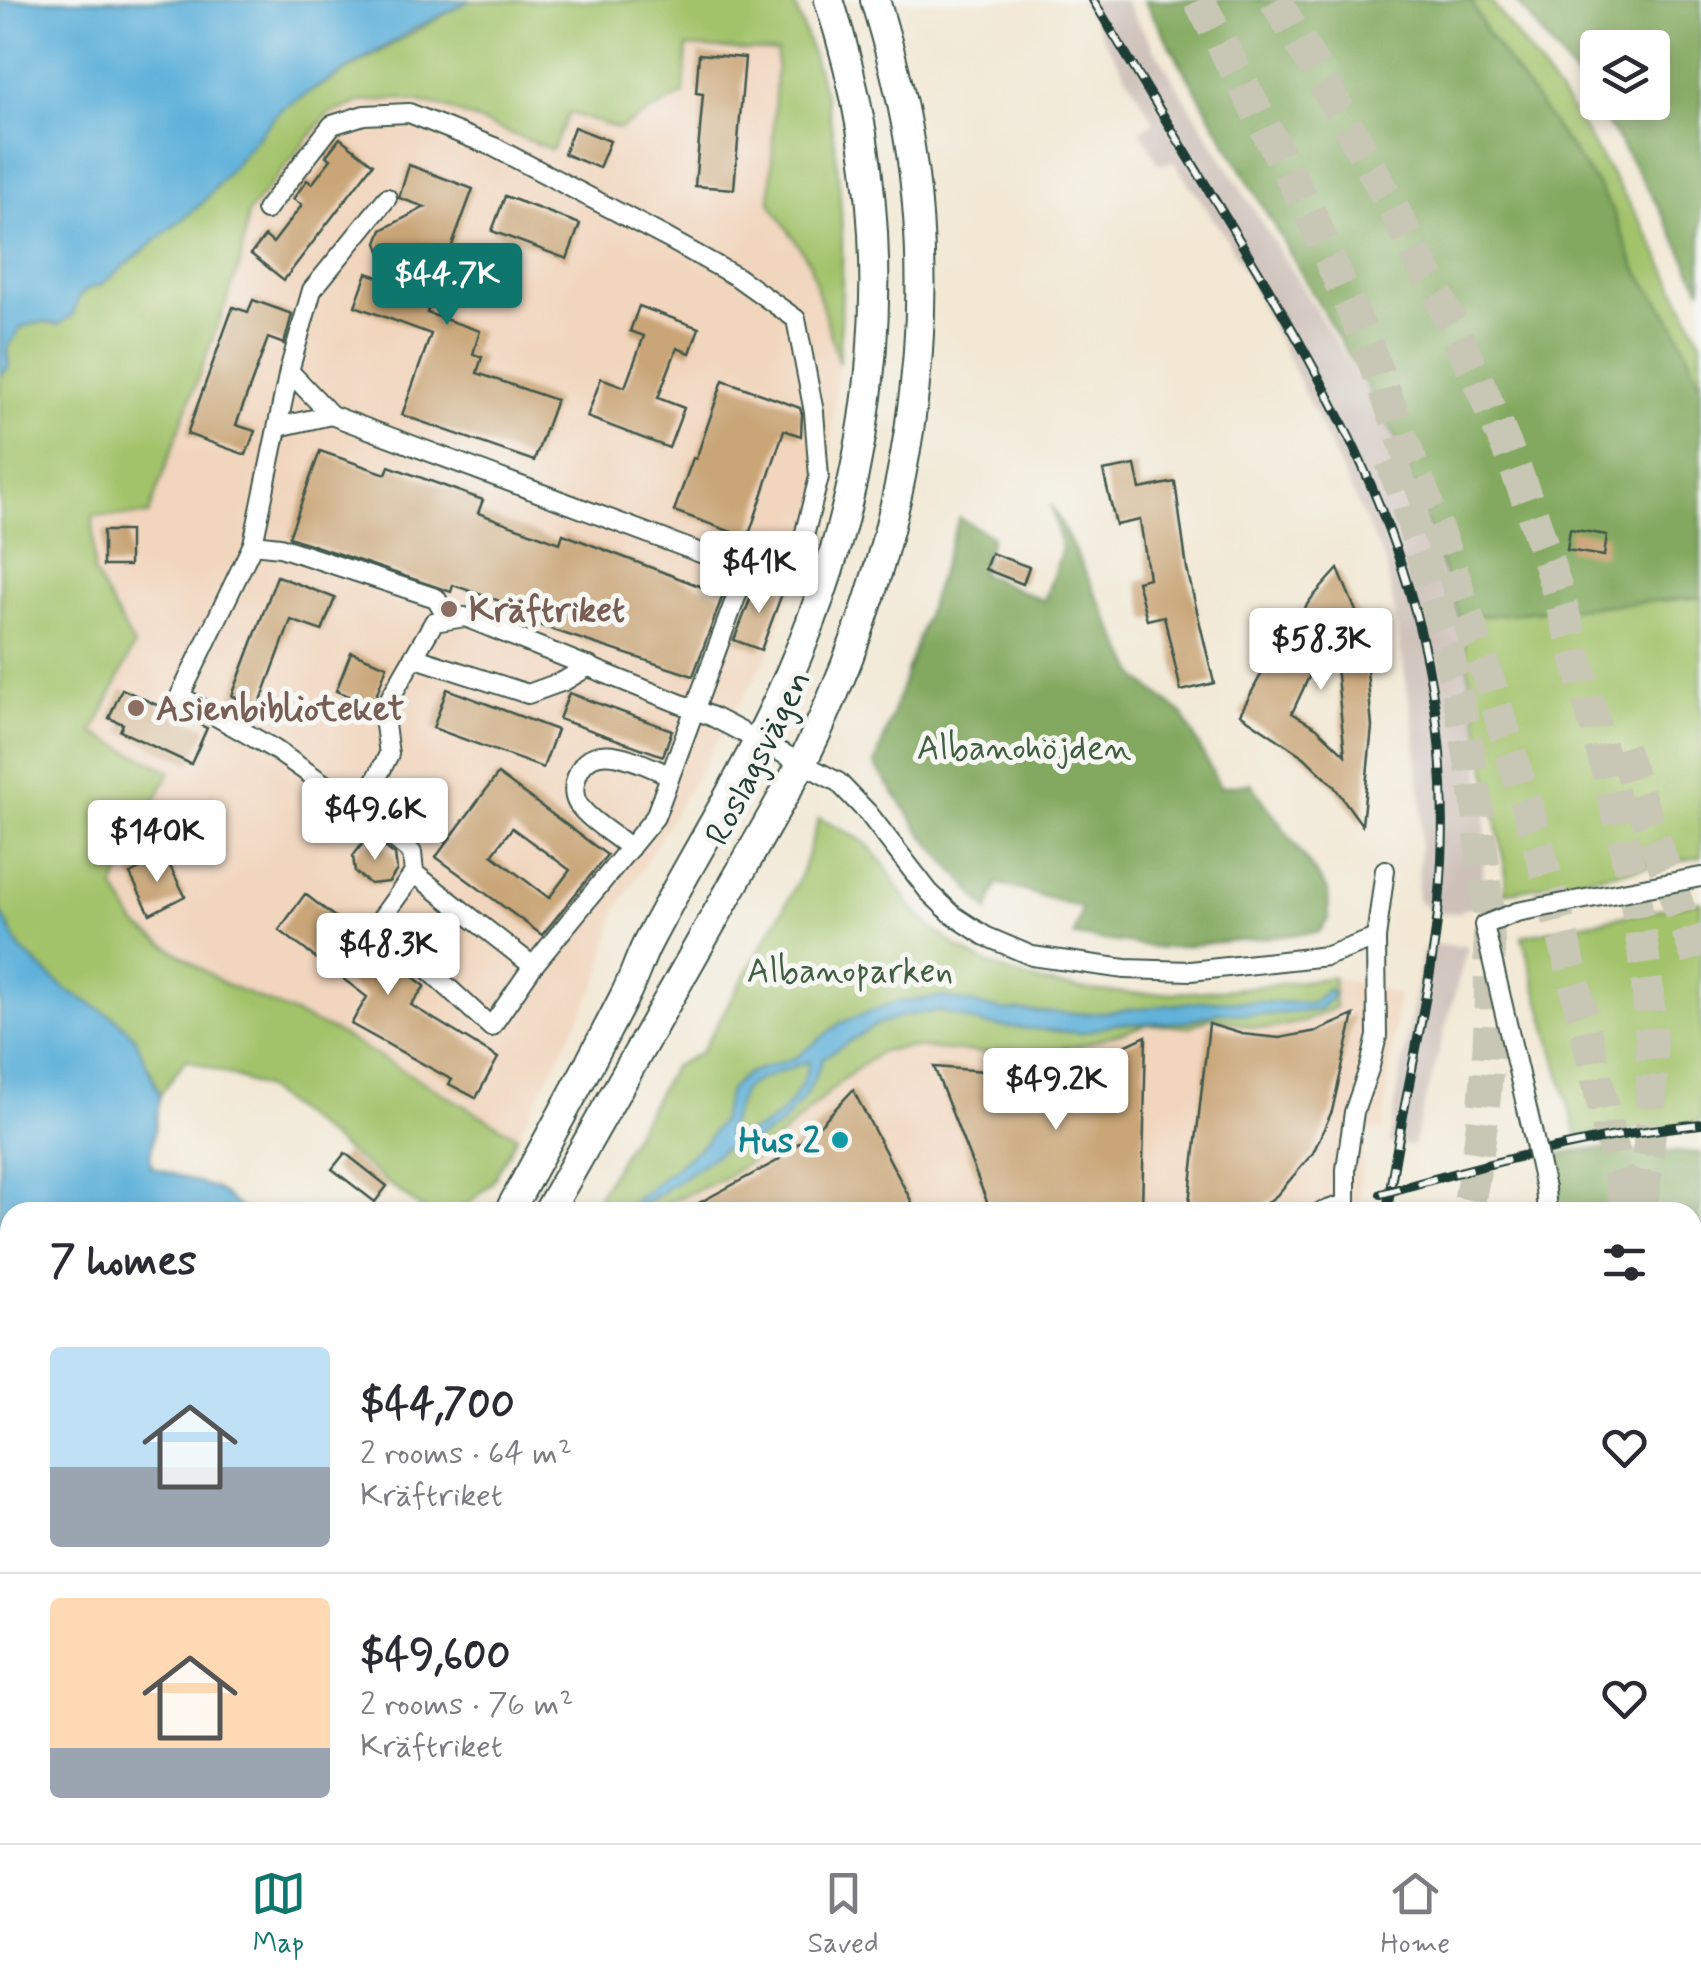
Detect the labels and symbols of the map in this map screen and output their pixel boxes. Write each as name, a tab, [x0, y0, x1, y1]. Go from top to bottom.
pin: $44.7K	[366, 243, 528, 328]
pin: $41K	[700, 531, 818, 616]
place label: Kräftriket	[469, 588, 625, 634]
marker: Kräftriket	[438, 598, 460, 620]
pin: $58.3K	[1240, 608, 1402, 693]
street label: Roslagsvägen	[695, 663, 823, 853]
place label: Asienbiblioteket	[156, 687, 405, 733]
marker: Asienbiblioteket	[125, 697, 147, 719]
park label: Albanohöjden	[917, 726, 1131, 772]
pin: $49.6K	[294, 778, 456, 863]
pin: $140K	[87, 800, 227, 885]
pin: $48.3K	[307, 913, 469, 998]
park label: Albanoparken	[747, 949, 953, 995]
pin: $49.2K	[975, 1048, 1137, 1133]
place label: Hus 2	[738, 1119, 821, 1165]
marker: Hus 2	[829, 1129, 851, 1151]

